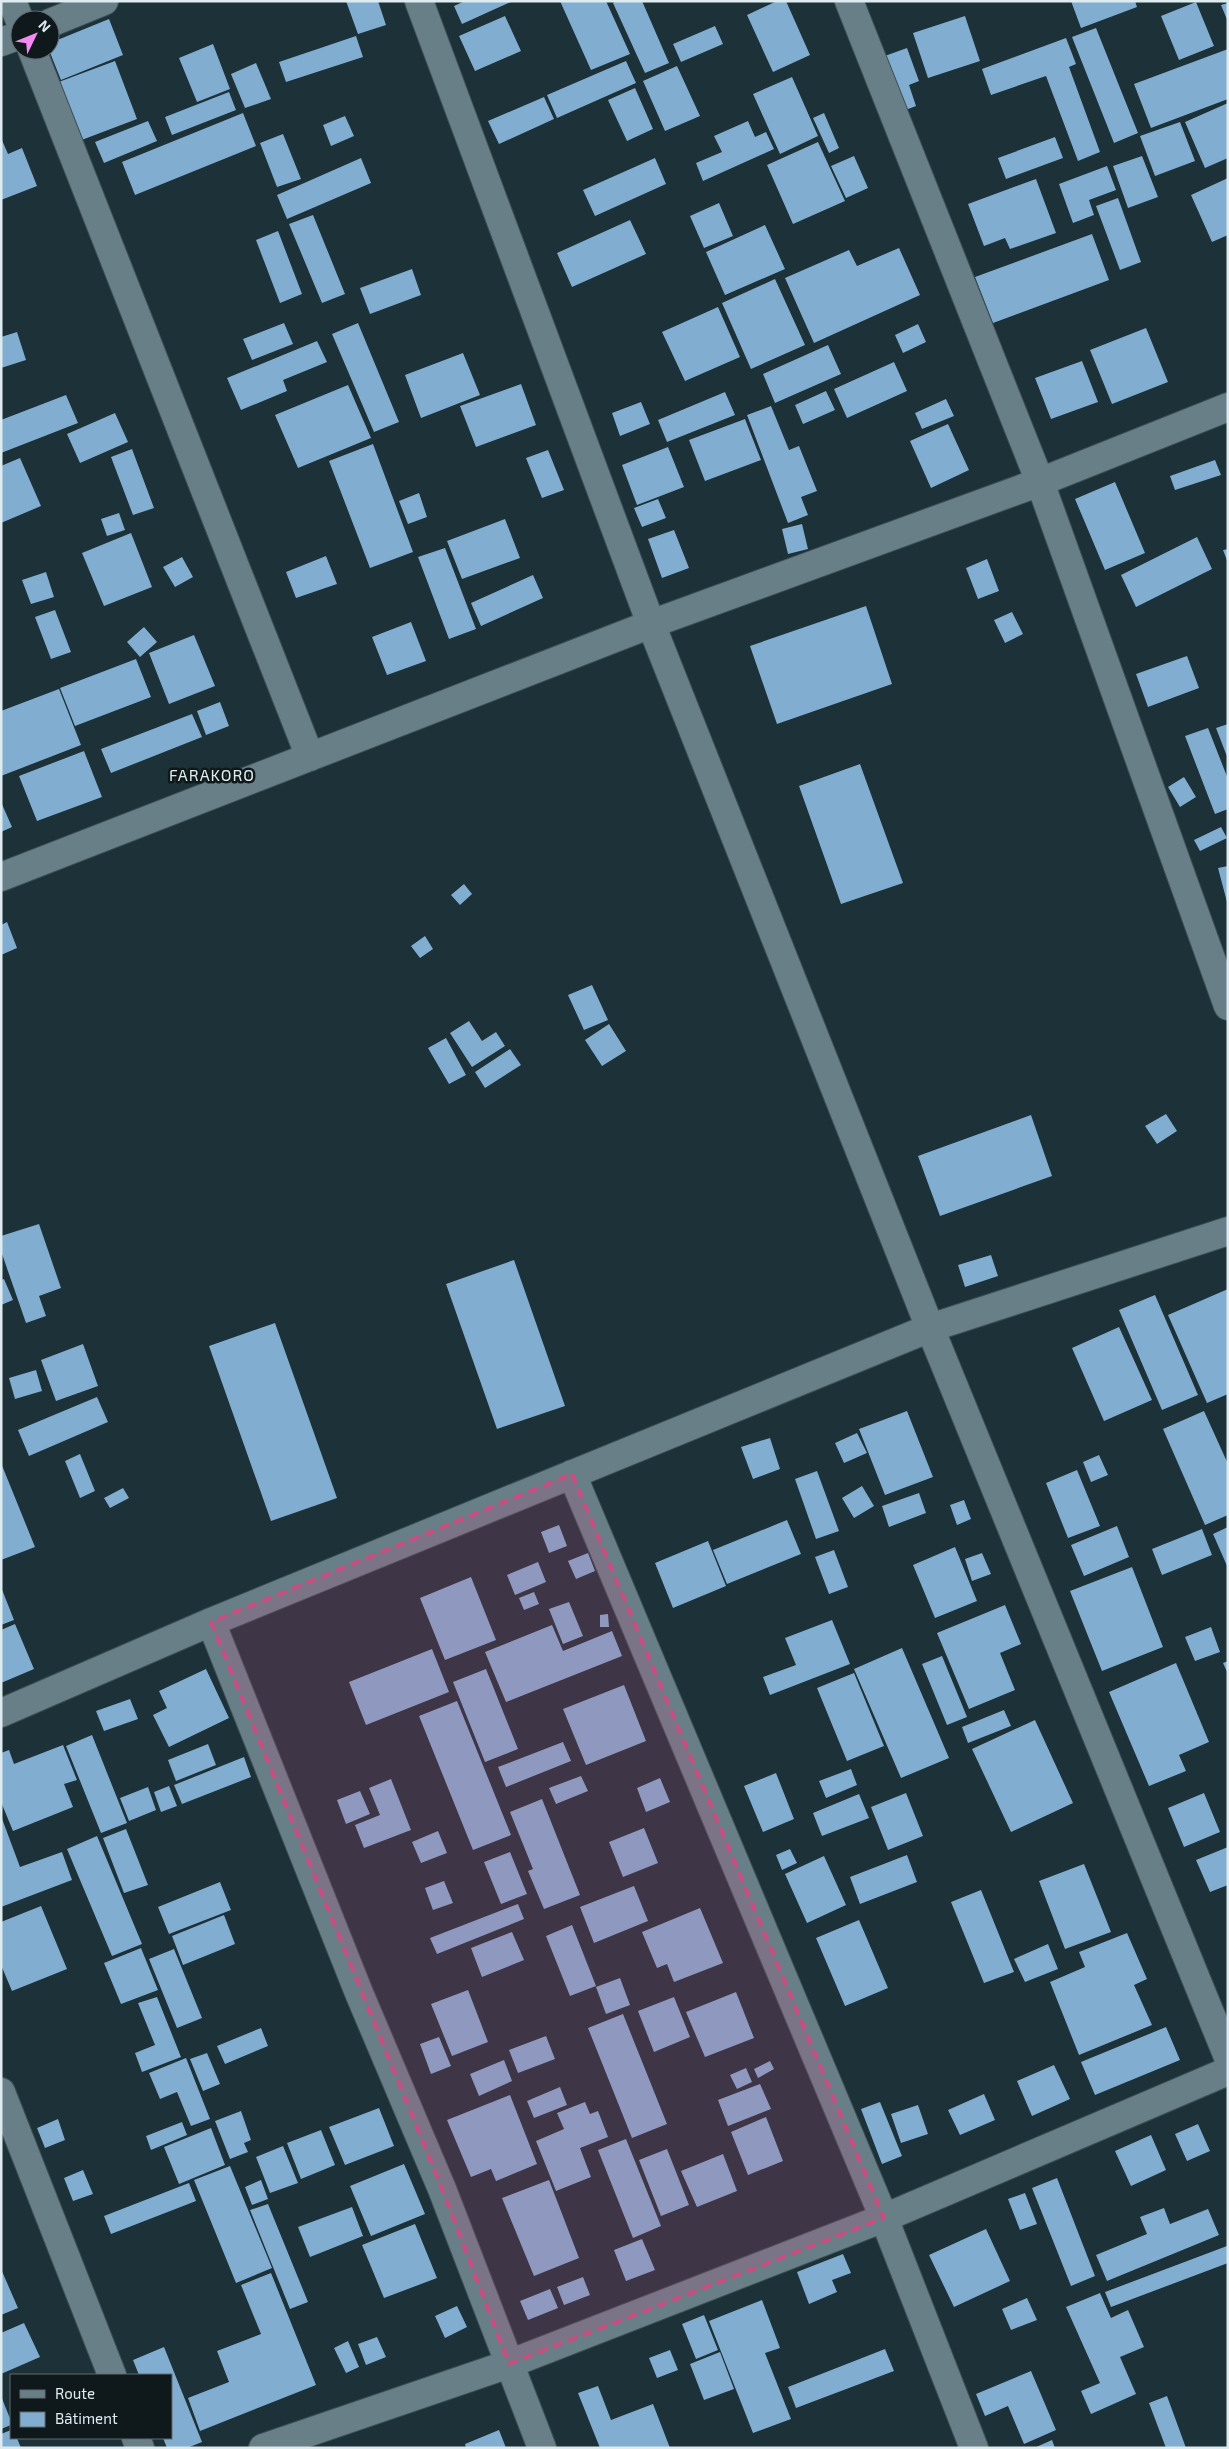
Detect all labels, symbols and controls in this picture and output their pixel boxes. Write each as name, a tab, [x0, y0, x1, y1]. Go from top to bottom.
north arrow	[10, 10, 60, 60]
text: N	[35, 16, 55, 35]
district label: FARAKORO	[169, 765, 255, 784]
legend	[10, 2374, 172, 2439]
text: Route	[55, 2384, 95, 2402]
text: Bâtiment	[55, 2409, 118, 2427]

